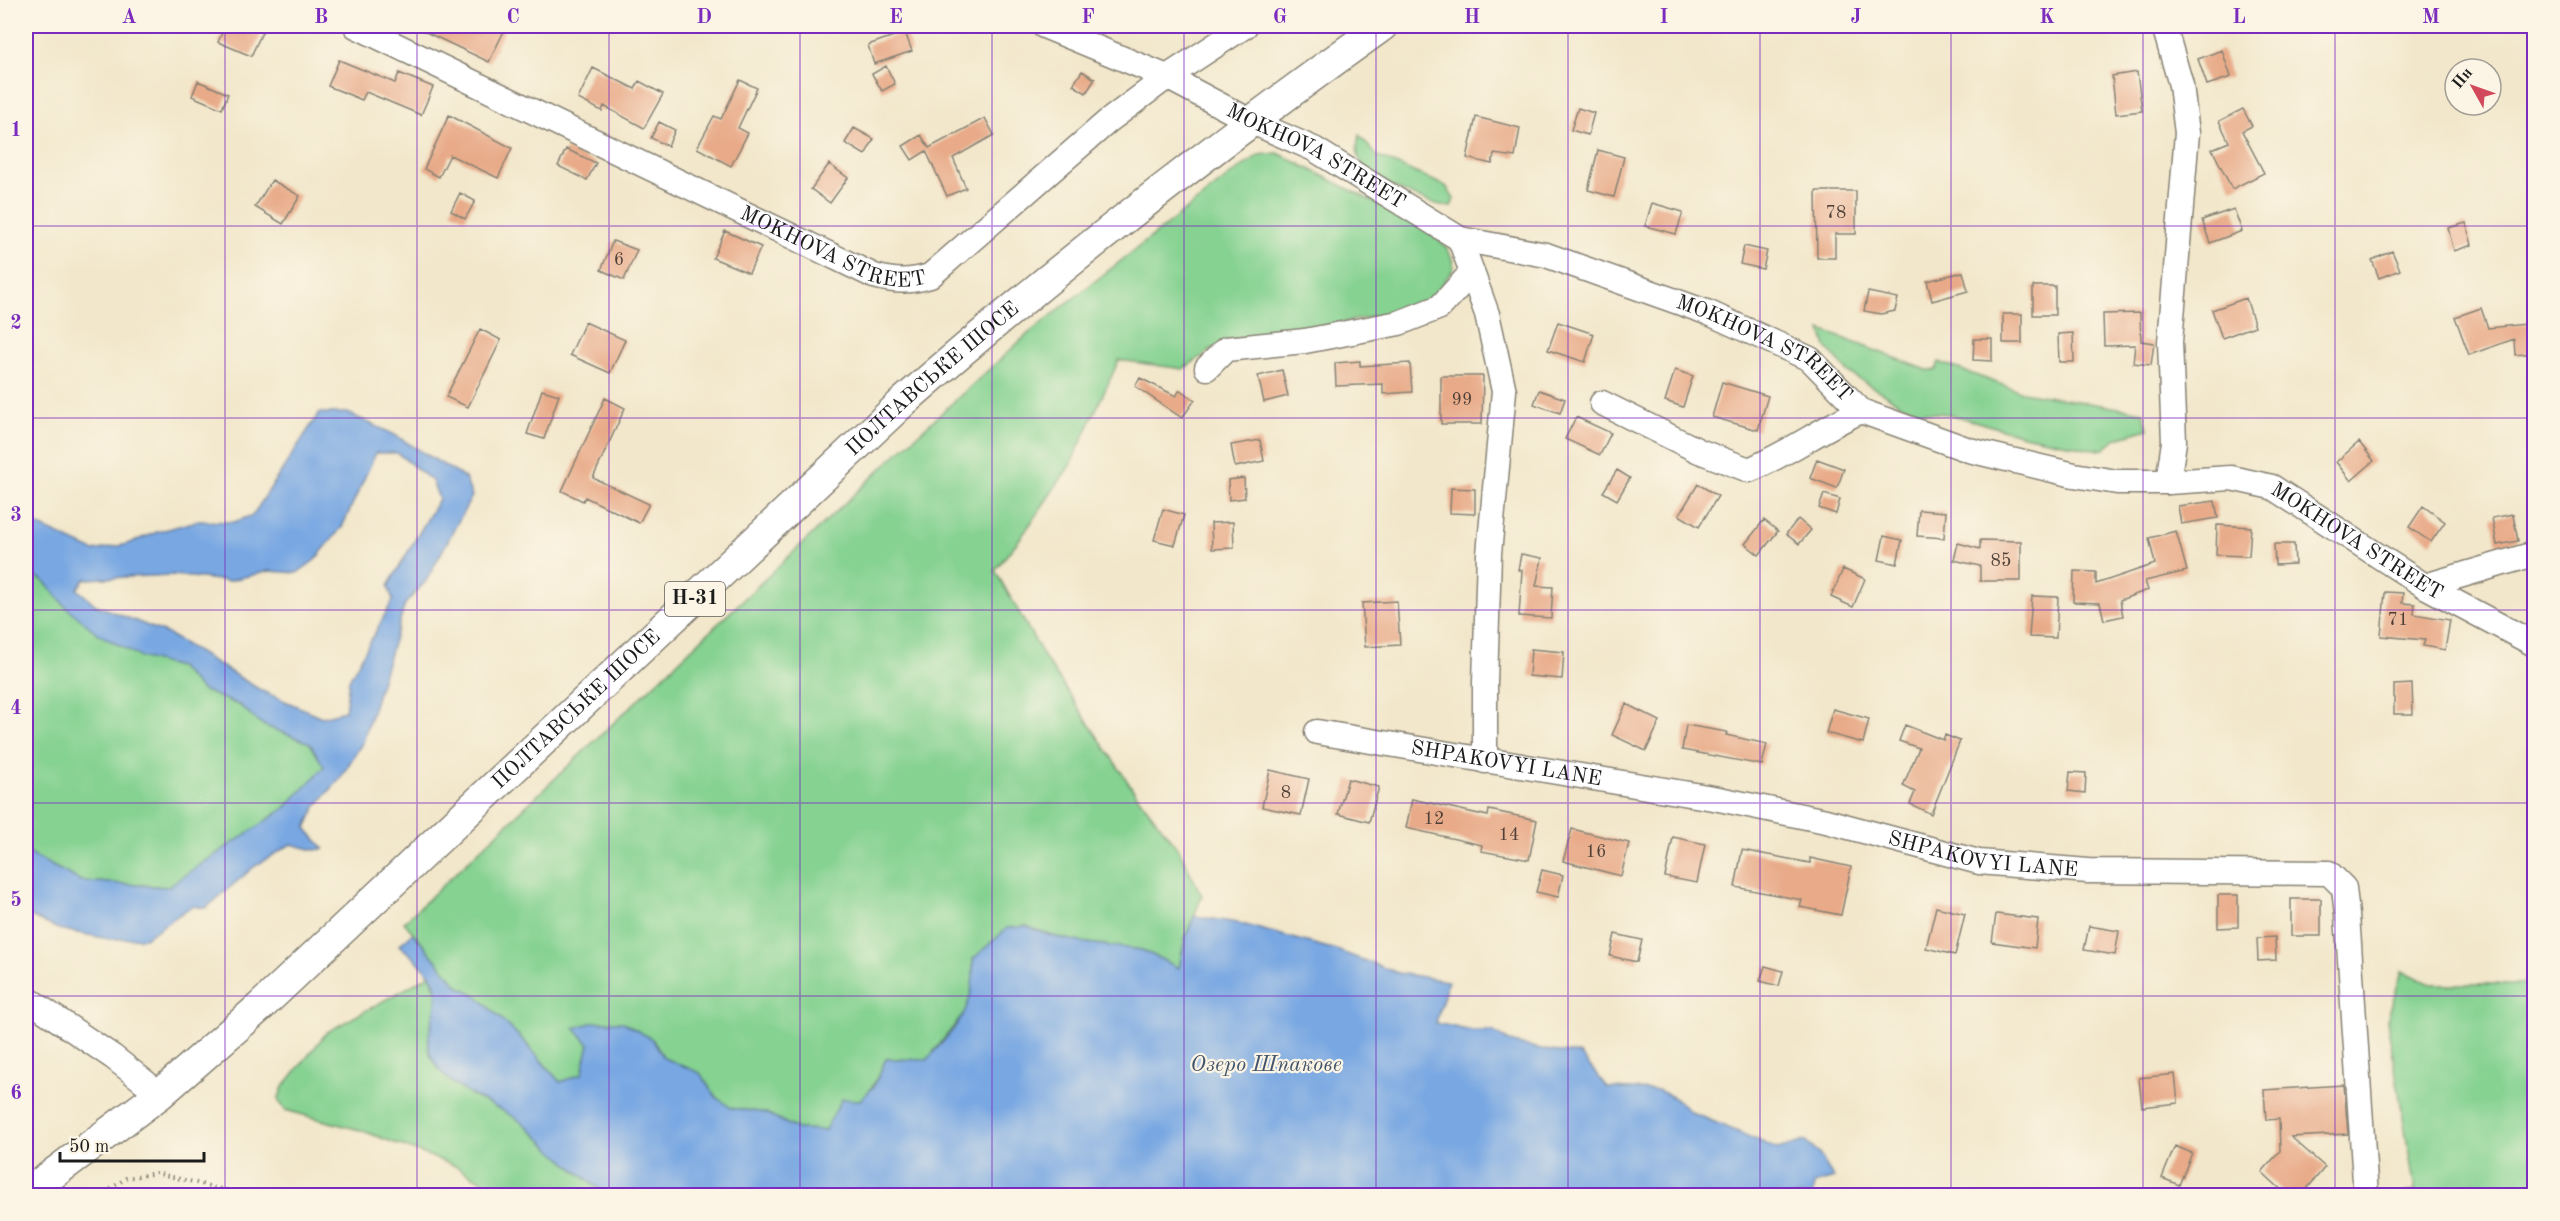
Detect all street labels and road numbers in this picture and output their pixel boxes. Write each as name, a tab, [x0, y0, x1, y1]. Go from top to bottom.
street label: MOKHOVA STREET	[1223, 100, 1409, 213]
street label: MOKHOVA STREET	[737, 203, 928, 291]
street label: MOKHOVA STREET	[1673, 292, 1856, 406]
street label: ПОЛТАВСЬКЕ ШОСЕ	[842, 298, 1023, 460]
street label: MOKHOVA STREET	[2267, 479, 2446, 604]
road number: Н-31	[665, 582, 725, 616]
street label: ПОЛТАВСЬКЕ ШОСЕ	[488, 626, 664, 793]
street label: SHPAKOVYI LANE	[1409, 737, 1603, 790]
street label: SHPAKOVYI LANE	[1886, 828, 2079, 881]

